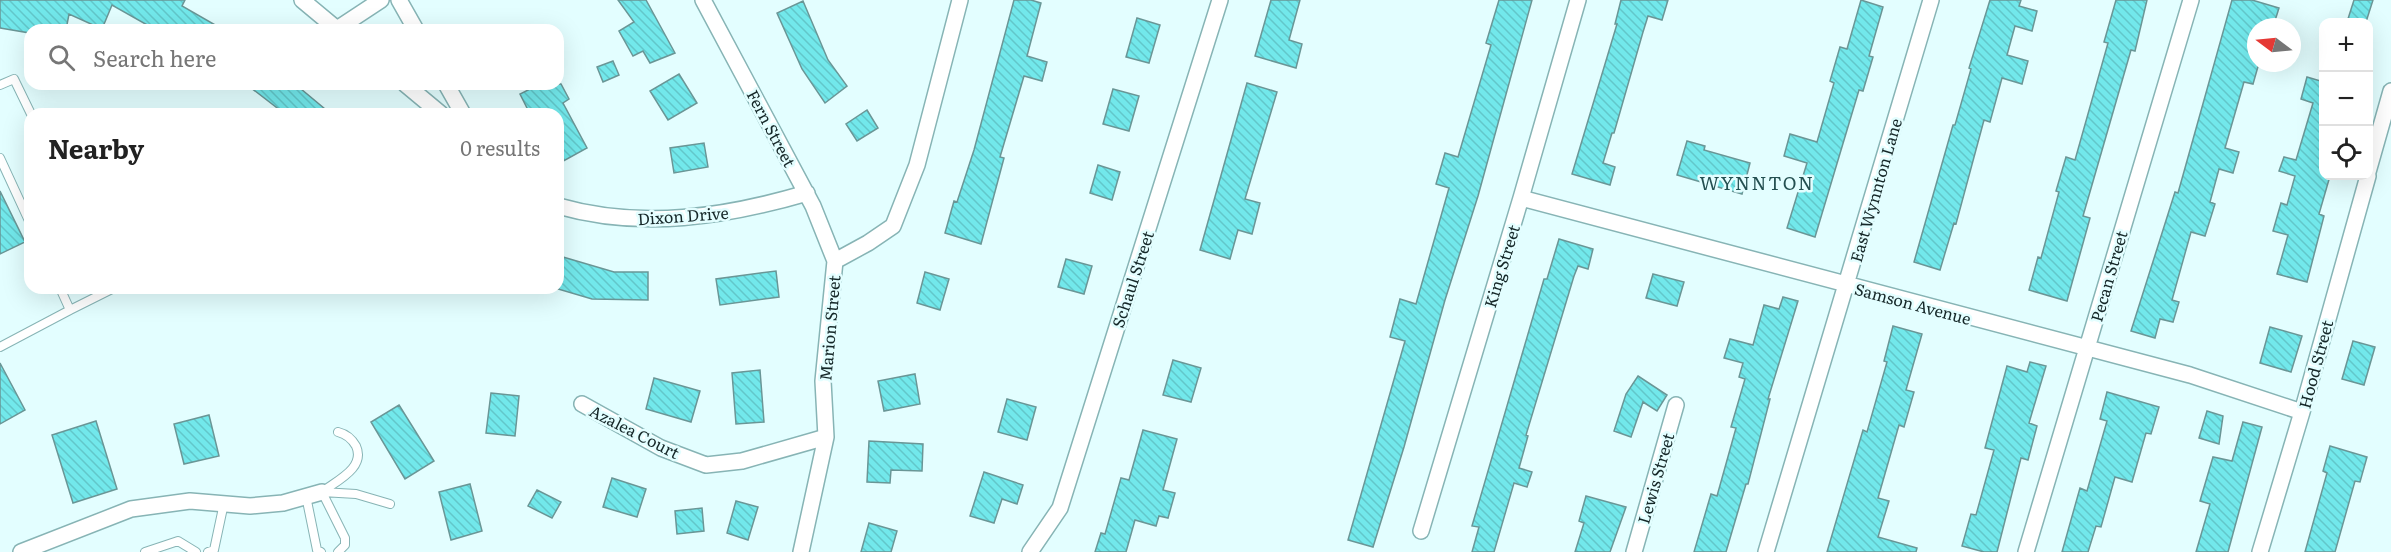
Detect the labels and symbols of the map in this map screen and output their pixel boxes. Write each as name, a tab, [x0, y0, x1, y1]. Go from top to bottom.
north arrow	[2247, 18, 2301, 72]
street label: Fern Street	[742, 85, 803, 171]
street label: East Wynnton Lane	[1843, 115, 1907, 265]
district label: WYNNTON	[1700, 169, 1814, 196]
street label: Dixon Drive	[637, 200, 729, 230]
street label: King Street	[1477, 221, 1525, 311]
street label: Schaul Street	[1105, 227, 1159, 331]
street label: Pecan Street	[2084, 227, 2133, 324]
street label: Marion Street	[812, 274, 846, 382]
street label: Samson Avenue	[1852, 276, 1974, 330]
street label: Hood Street	[2292, 317, 2338, 411]
street label: Azalea Court	[586, 398, 685, 464]
street label: Lewis Street	[1631, 429, 1680, 526]

